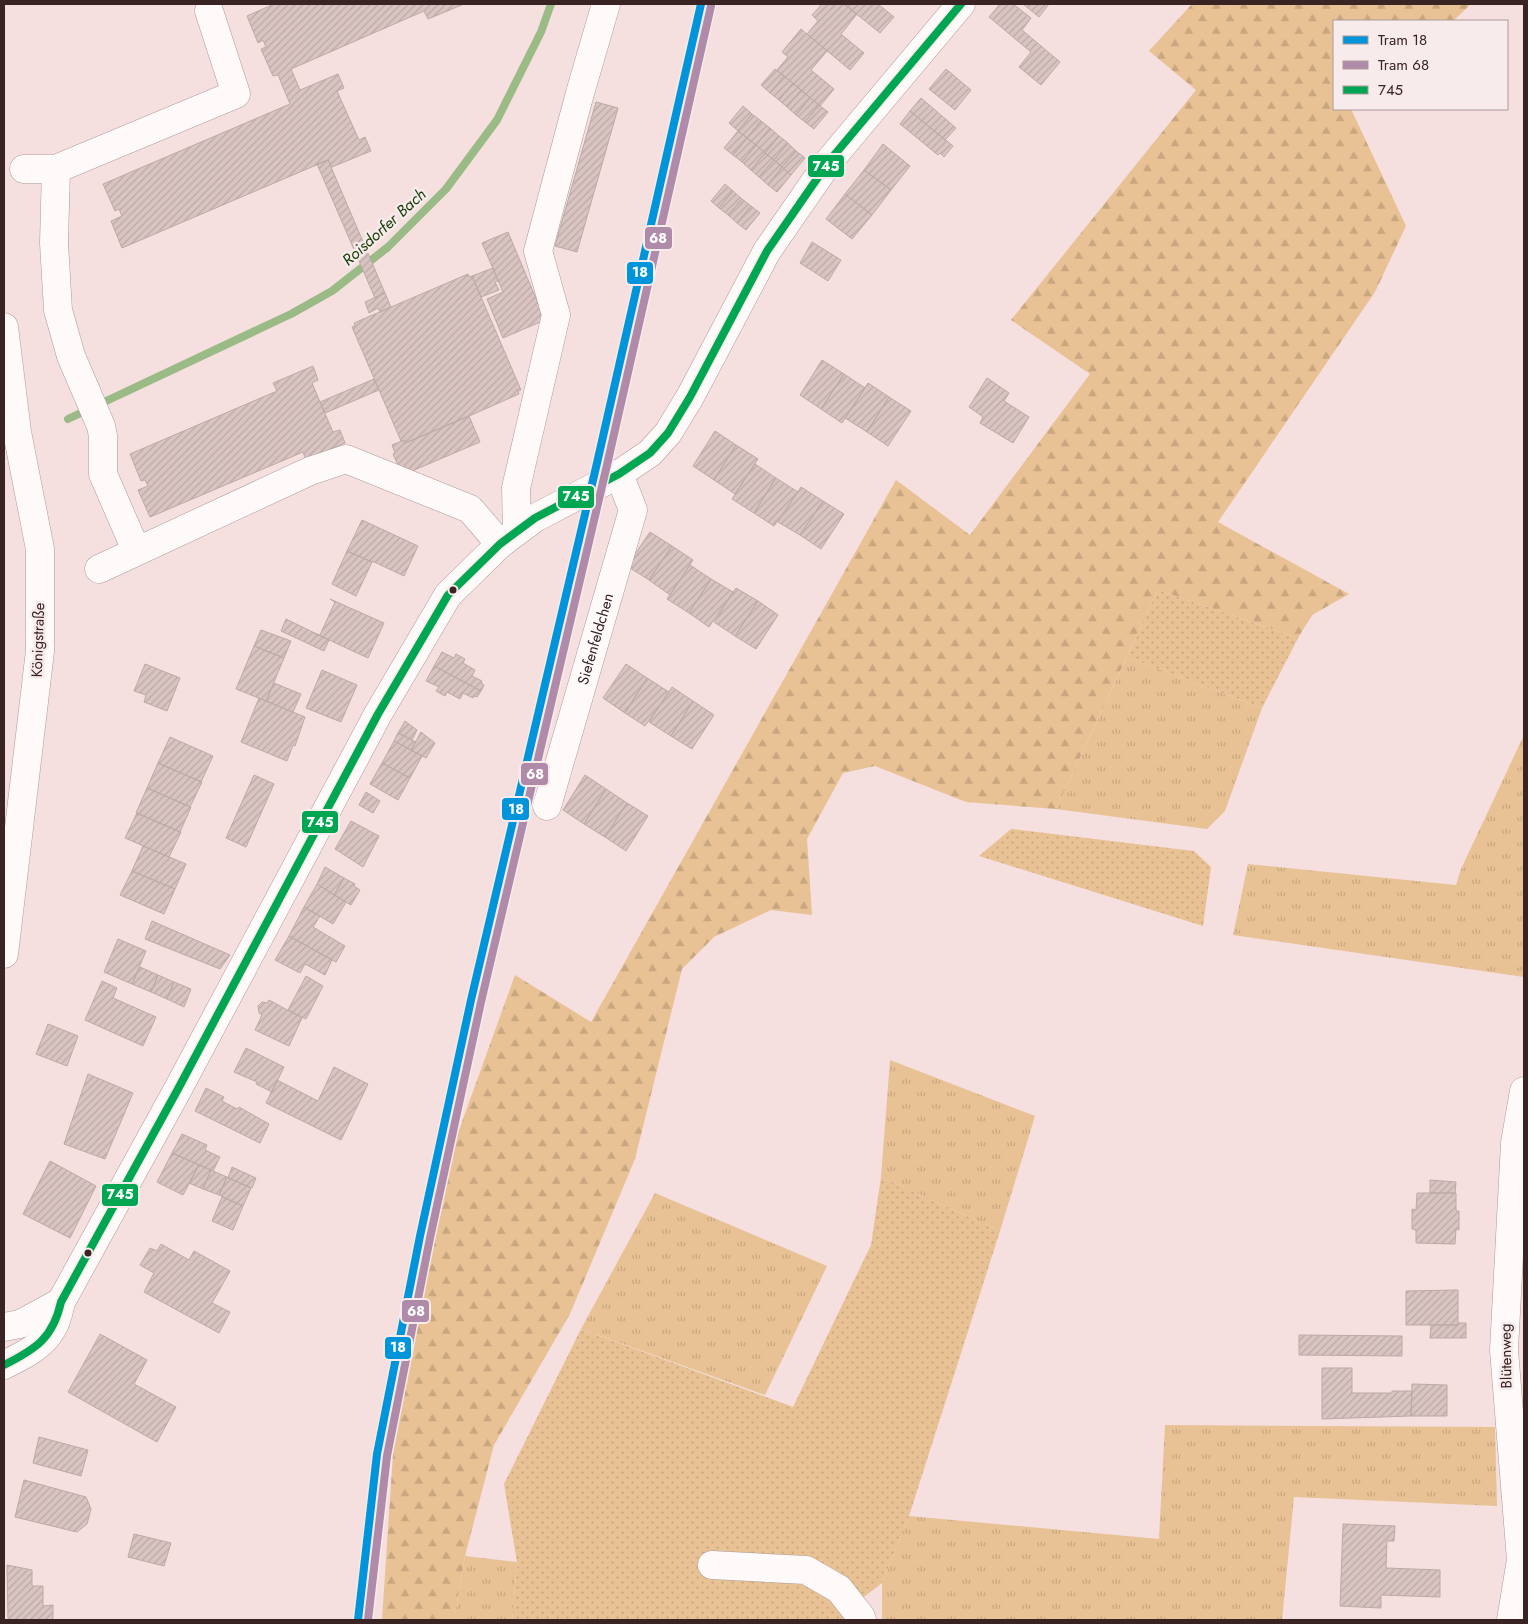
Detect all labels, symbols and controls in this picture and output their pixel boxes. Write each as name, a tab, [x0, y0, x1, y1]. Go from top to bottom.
legend	[1333, 20, 1508, 110]
text: Tram 18	[1378, 29, 1427, 51]
text: Tram 68	[1378, 54, 1429, 76]
text: 745	[1378, 79, 1403, 101]
line badge: 745	[807, 154, 845, 178]
text: 745	[812, 156, 840, 176]
water label: Roisdorfer Bach	[337, 183, 431, 271]
line badge: 68	[644, 226, 673, 250]
text: 68	[649, 228, 667, 248]
line badge: 18	[626, 261, 654, 285]
text: 18	[632, 262, 648, 282]
line badge: 745	[557, 485, 595, 509]
text: 745	[562, 486, 590, 506]
unlabelled marker	[448, 585, 458, 595]
street label: Siefenfeldchen	[572, 590, 619, 687]
street label: Königstraße	[26, 602, 50, 678]
line badge: 68	[520, 762, 549, 786]
text: 68	[526, 764, 544, 784]
line badge: 18	[501, 797, 530, 821]
text: 18	[508, 799, 524, 819]
line badge: 745	[301, 810, 339, 834]
text: 745	[306, 812, 334, 832]
line badge: 745	[101, 1183, 139, 1207]
text: 745	[106, 1184, 134, 1204]
unlabelled marker	[83, 1248, 93, 1258]
line badge: 68	[401, 1299, 430, 1323]
text: 68	[407, 1301, 425, 1321]
street label: Blütenweg	[1494, 1323, 1518, 1389]
line badge: 18	[384, 1336, 412, 1360]
text: 18	[390, 1337, 406, 1357]

